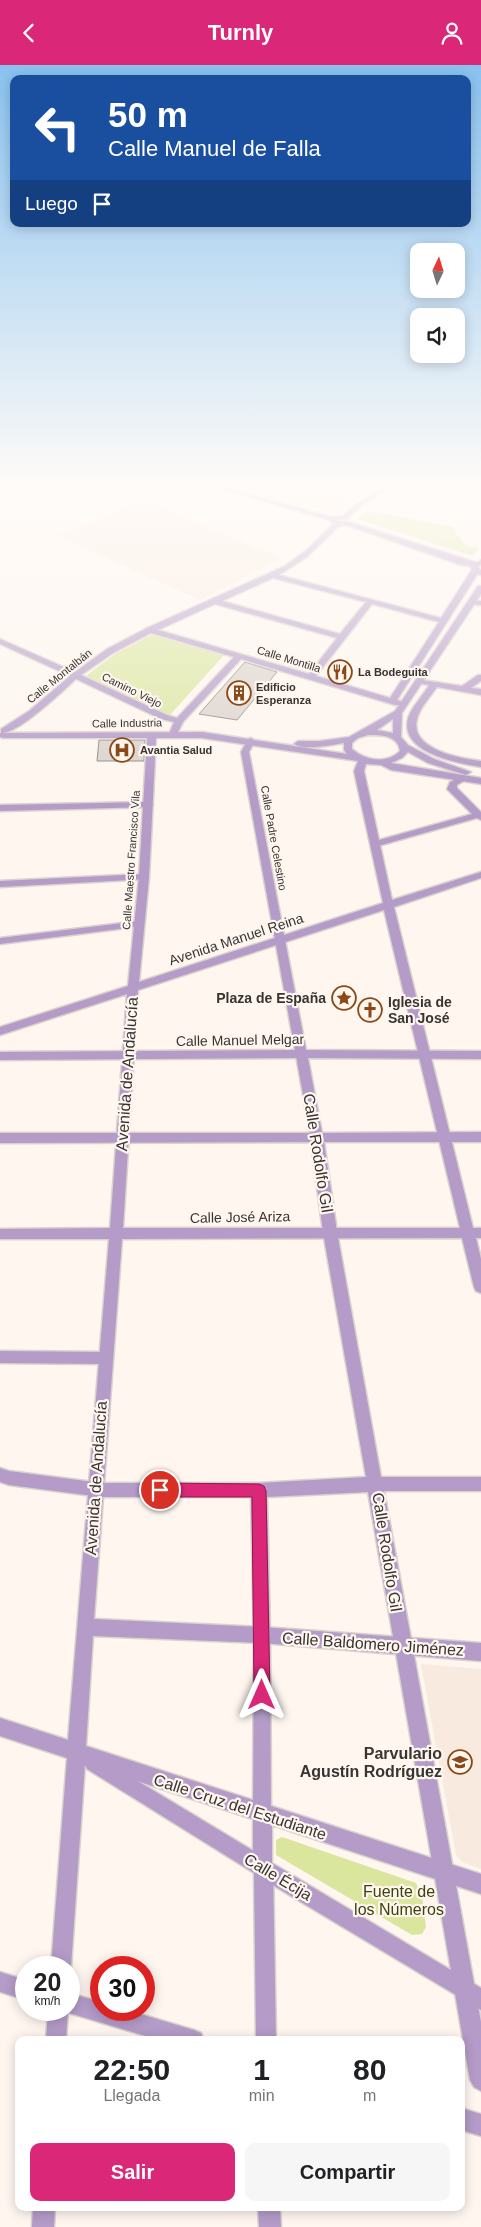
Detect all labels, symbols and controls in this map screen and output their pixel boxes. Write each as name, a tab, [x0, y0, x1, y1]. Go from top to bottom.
icon: back	[15, 19, 43, 47]
icon: person	[438, 19, 466, 47]
text: Turnly	[208, 20, 273, 45]
icon: left	[25, 95, 90, 160]
text: 50 m	[108, 95, 188, 134]
text: Calle Manuel de Falla	[108, 136, 321, 161]
icon: arrive	[88, 190, 116, 218]
text: Luego	[25, 193, 78, 214]
north arrow	[410, 243, 465, 297]
map controls	[410, 243, 465, 363]
button: sound	[410, 308, 465, 363]
street label: Calle Montilla	[256, 644, 323, 675]
street label: Calle Montalbán	[24, 646, 94, 706]
restaurant icon: La Bodeguita	[327, 659, 353, 685]
place label: La Bodeguita	[358, 666, 429, 678]
street label: Camino Viejo	[100, 670, 164, 710]
building icon: Edificio Esperanza	[226, 680, 252, 706]
place label: Edificio Esperanza	[256, 681, 312, 706]
street label: Calle Industria	[92, 716, 163, 730]
hospital icon: Avantia Salud	[109, 737, 135, 763]
place label: Avantia Salud	[140, 744, 212, 756]
street label: Calle Padre Celestino	[259, 785, 289, 891]
street label: Calle Maestro Francisco Vila	[120, 789, 142, 930]
street label: Avenida Manuel Reina	[167, 910, 306, 968]
place icon: Plaza de España	[331, 985, 357, 1011]
place label: Plaza de España	[216, 990, 326, 1006]
place label: Iglesia de San José	[388, 994, 452, 1026]
street label: Avenida de Andalucía	[113, 996, 141, 1152]
church icon: Iglesia de San José	[357, 997, 383, 1023]
street label: Calle Manuel Melgar	[176, 1031, 305, 1049]
street label: Calle Rodolfo Gil	[300, 1092, 336, 1214]
street label: Calle José Ariza	[190, 1208, 291, 1226]
street label: Avenida de Andalucía	[82, 1400, 110, 1556]
pin	[139, 1469, 181, 1511]
icon: arrive	[146, 1476, 174, 1504]
street label: Calle Rodolfo Gil	[369, 1491, 405, 1613]
street label: Calle Baldomero Jiménez	[281, 1629, 465, 1659]
position arrow	[235, 1668, 287, 1720]
place label: Parvulario Agustín Rodríguez	[300, 1745, 442, 1780]
school or university icon: Parvulario Agustín Rodríguez	[447, 1749, 473, 1775]
street label: Calle Cruz del Estudiante	[152, 1771, 329, 1843]
street label: Calle Écija	[241, 1849, 315, 1904]
park label: Fuente de los Números	[354, 1883, 444, 1918]
speed limit sign: 30	[90, 1956, 155, 2021]
text: 20	[34, 1968, 61, 1996]
text: km/h	[34, 1994, 61, 2008]
text: 22:50	[94, 2053, 170, 2086]
text: 1	[253, 2053, 270, 2086]
text: 80	[353, 2053, 386, 2086]
text: Llegada	[103, 2087, 160, 2104]
text: min	[249, 2087, 275, 2104]
text: m	[363, 2087, 376, 2104]
button: Salir	[30, 2143, 235, 2201]
button: Compartir	[245, 2143, 450, 2201]

